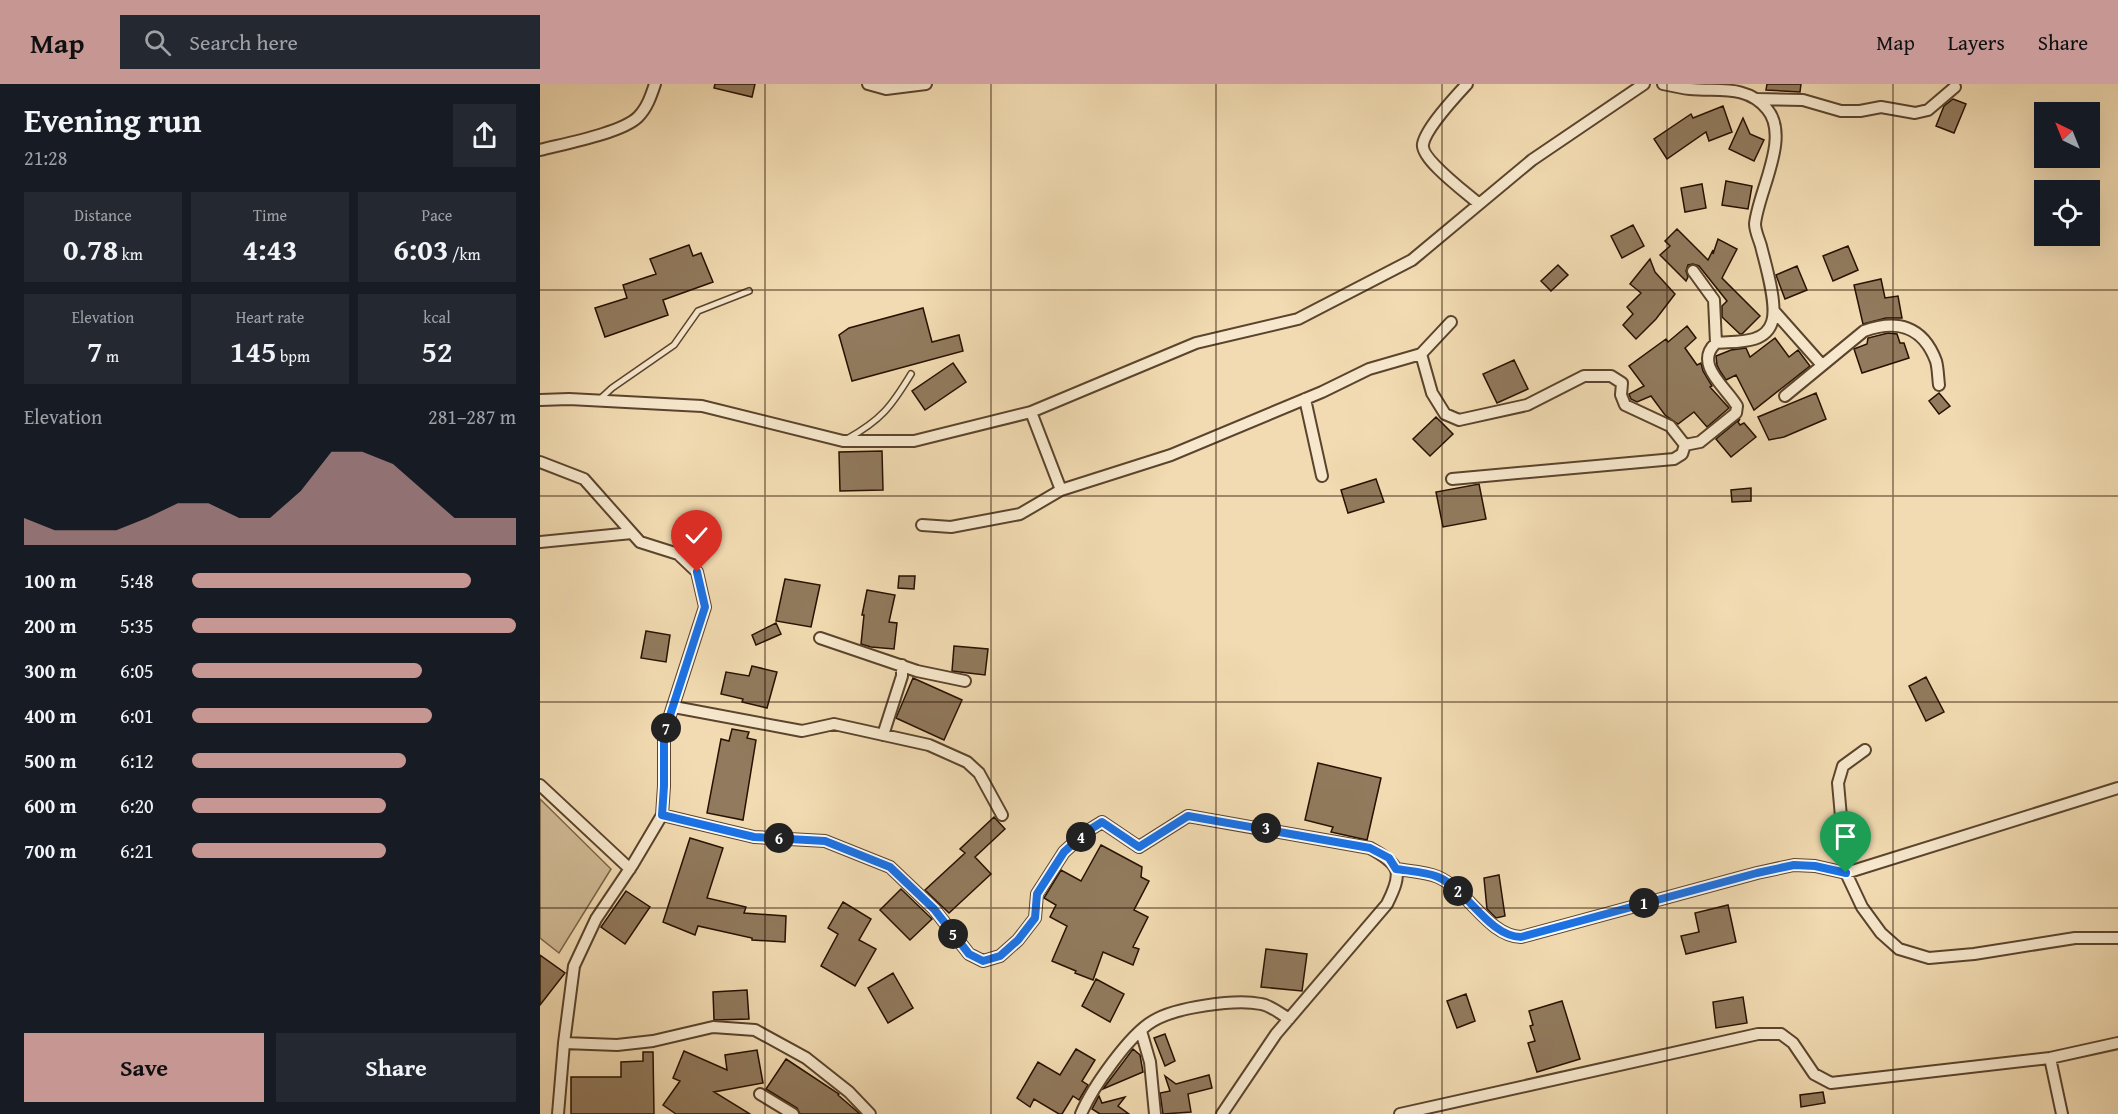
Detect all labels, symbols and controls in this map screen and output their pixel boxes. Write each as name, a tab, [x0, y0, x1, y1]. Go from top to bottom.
search box	[120, 15, 540, 69]
text: Map	[30, 22, 84, 63]
icon: search	[141, 26, 174, 59]
text: Search here	[189, 26, 298, 58]
text: Map	[1876, 27, 1915, 58]
text: Layers	[1948, 27, 2005, 58]
text: Share	[2038, 27, 2088, 58]
text: Evening run	[24, 96, 201, 144]
north arrow	[2034, 102, 2100, 168]
map controls	[2034, 102, 2100, 246]
button: share	[453, 104, 516, 167]
text: 21:28	[24, 143, 67, 172]
button: locate	[2034, 180, 2100, 246]
text: Distance	[74, 203, 132, 227]
text: Time	[253, 203, 287, 227]
text: Pace	[422, 203, 452, 227]
text: 0.78	[63, 227, 118, 271]
text: 4:43	[242, 227, 298, 271]
text: 6:03	[393, 227, 448, 271]
text: km	[118, 242, 143, 266]
text: /km	[448, 242, 481, 266]
text: Elevation	[72, 305, 134, 329]
text: Heart rate	[236, 305, 304, 329]
text: kcal	[423, 305, 451, 329]
text: 7	[87, 329, 102, 373]
text: 145	[230, 329, 277, 373]
text: 52	[421, 329, 453, 373]
text: m	[102, 344, 119, 368]
text: bpm	[277, 344, 310, 368]
text: Elevation	[24, 402, 102, 431]
text: 281–287 m	[428, 402, 516, 431]
pin	[671, 510, 722, 572]
icon: check	[680, 519, 713, 552]
text: 100 m	[24, 566, 77, 595]
text: 5:48	[120, 566, 154, 595]
text: 200 m	[24, 611, 77, 640]
text: 5:35	[120, 611, 154, 640]
text: 300 m	[24, 656, 77, 685]
text: 6:05	[120, 656, 154, 685]
text: 400 m	[24, 701, 77, 730]
text: 6:01	[120, 701, 154, 730]
pin: 7	[651, 713, 681, 743]
text: 7	[662, 716, 670, 740]
text: 500 m	[24, 746, 77, 775]
text: 6:12	[120, 746, 154, 775]
text: 600 m	[24, 791, 77, 820]
text: 6:20	[120, 791, 154, 820]
pin	[1820, 811, 1871, 873]
pin: 3	[1251, 813, 1281, 843]
text: 3	[1262, 816, 1270, 840]
icon: arrive	[1829, 820, 1862, 853]
pin: 4	[1066, 822, 1096, 852]
pin: 6	[764, 823, 794, 853]
text: 4	[1077, 825, 1085, 849]
text: 6	[775, 826, 783, 850]
text: 700 m	[24, 836, 77, 865]
text: 6:21	[120, 836, 154, 865]
pin: 2	[1443, 876, 1473, 906]
text: 2	[1454, 879, 1462, 903]
pin: 1	[1629, 888, 1659, 918]
text: 1	[1640, 891, 1648, 915]
pin: 5	[938, 919, 968, 949]
text: 5	[949, 922, 957, 946]
button: Save	[24, 1033, 264, 1102]
button: Share	[276, 1033, 516, 1102]

